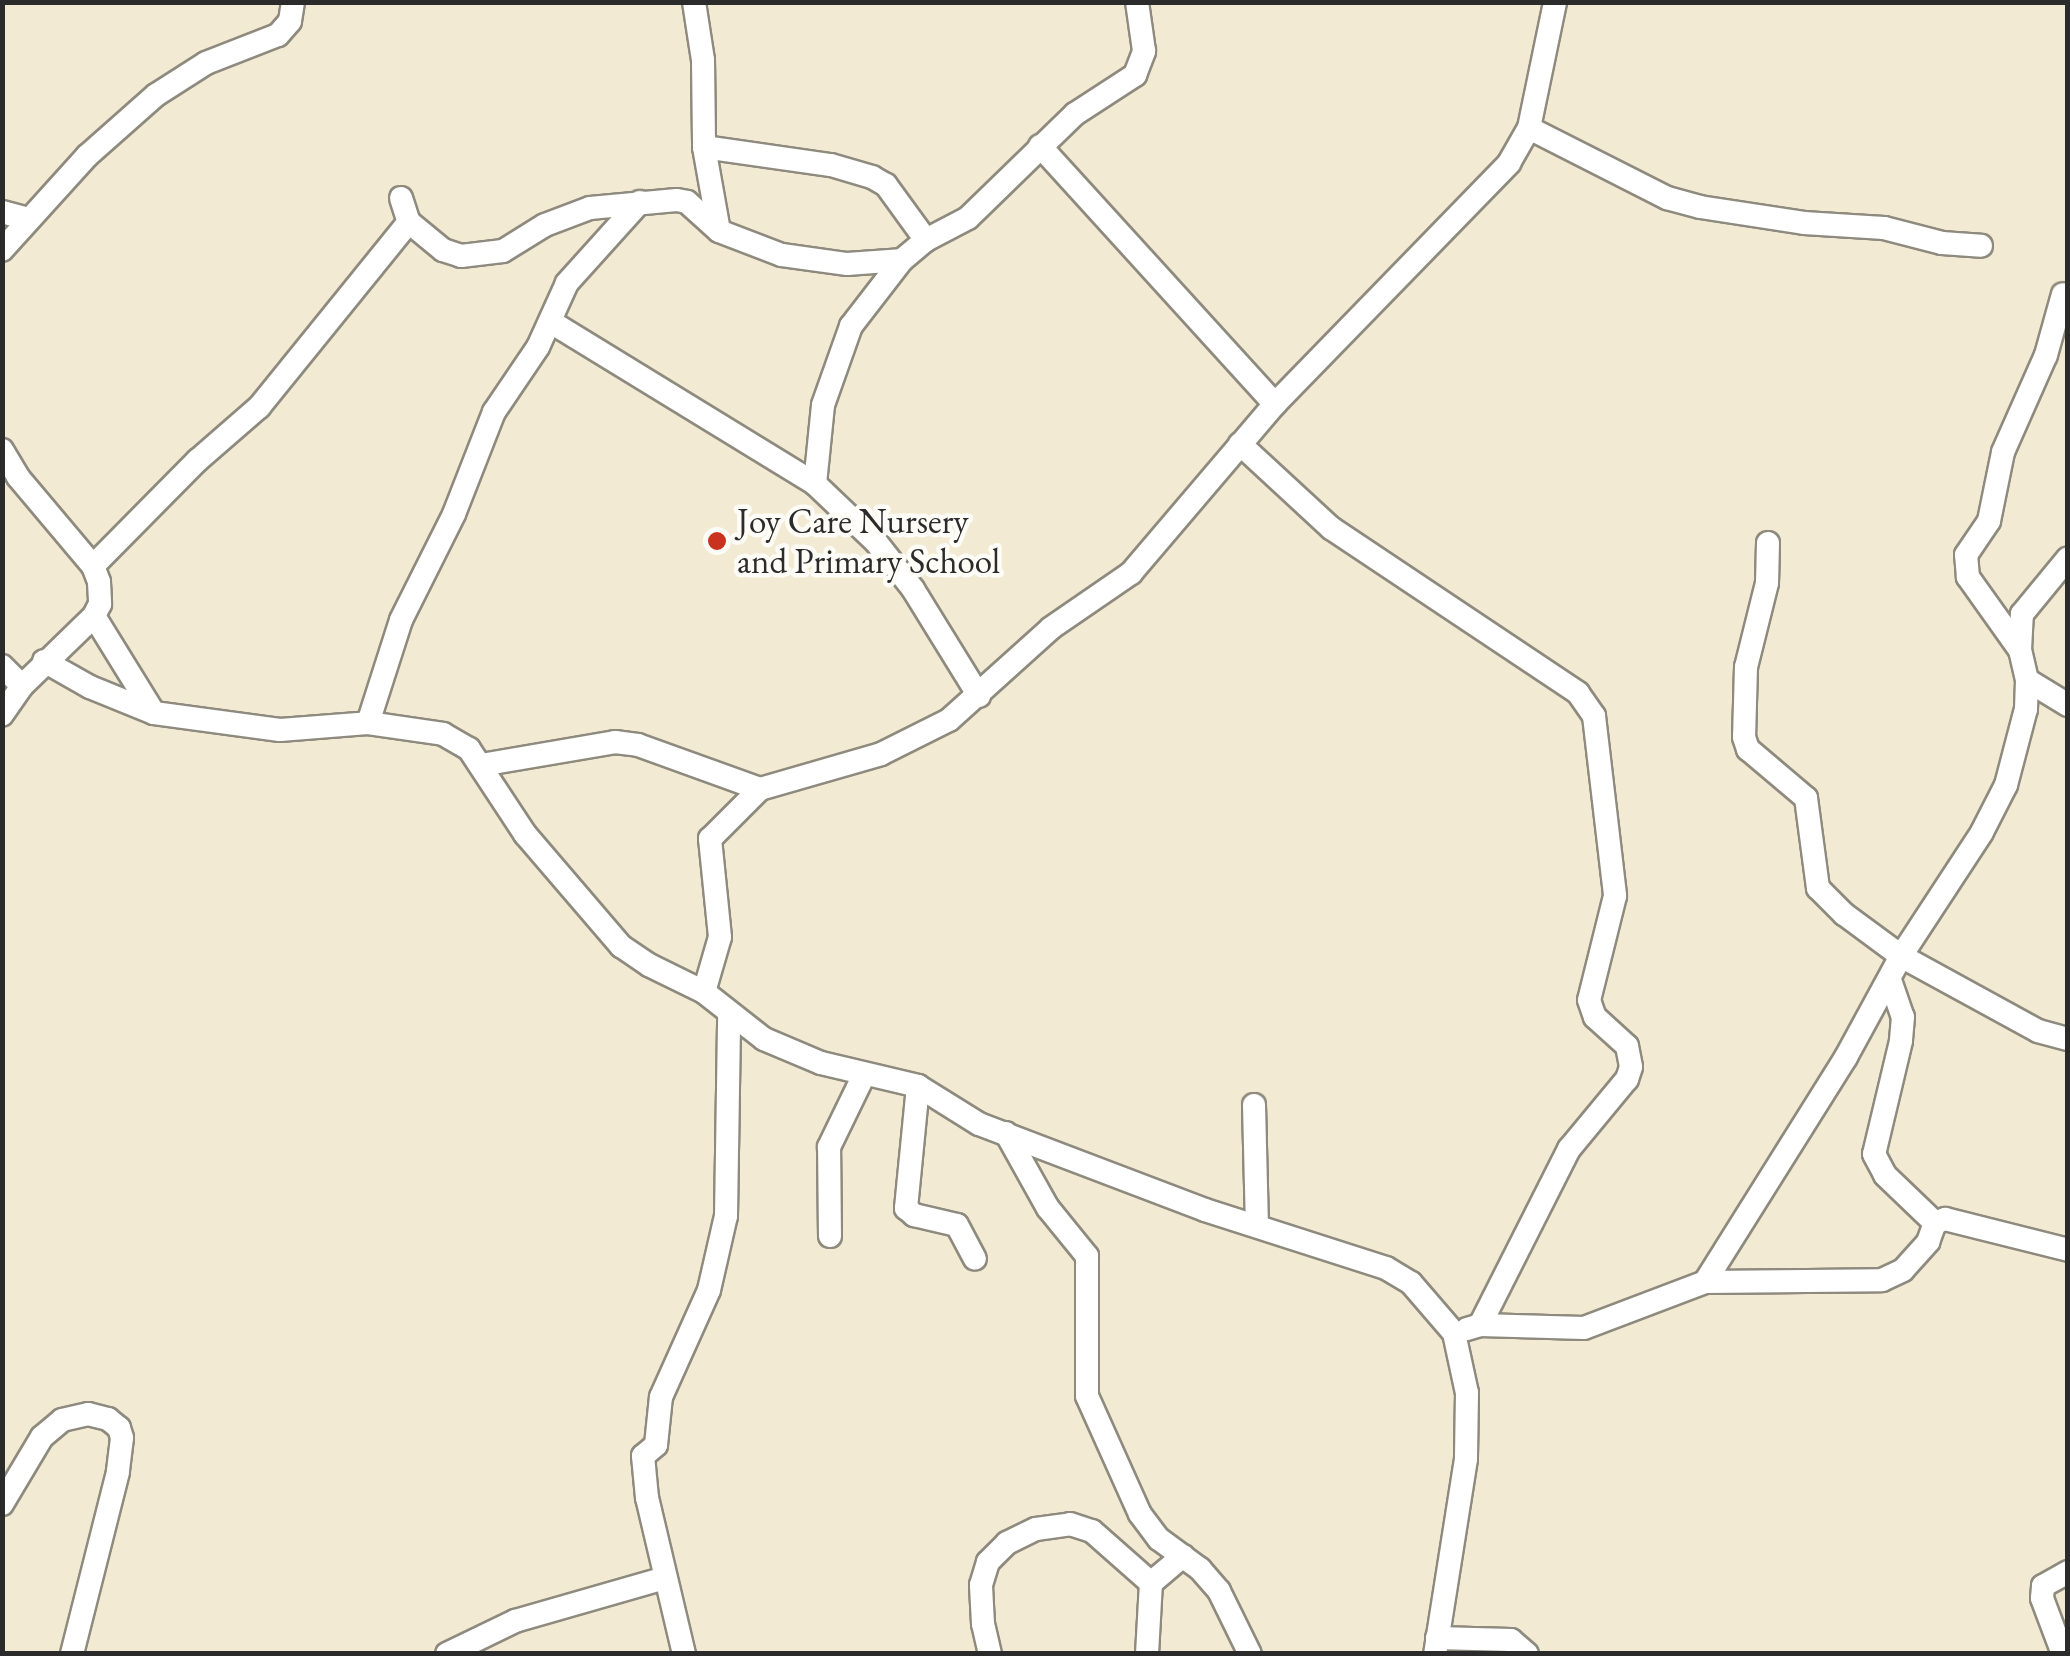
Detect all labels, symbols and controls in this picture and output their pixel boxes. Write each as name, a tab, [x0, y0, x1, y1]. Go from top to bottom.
place label: Joy Care Nursery and Primary School	[737, 500, 1000, 582]
marker: Joy Care Nursery and Primary School	[706, 530, 728, 552]

